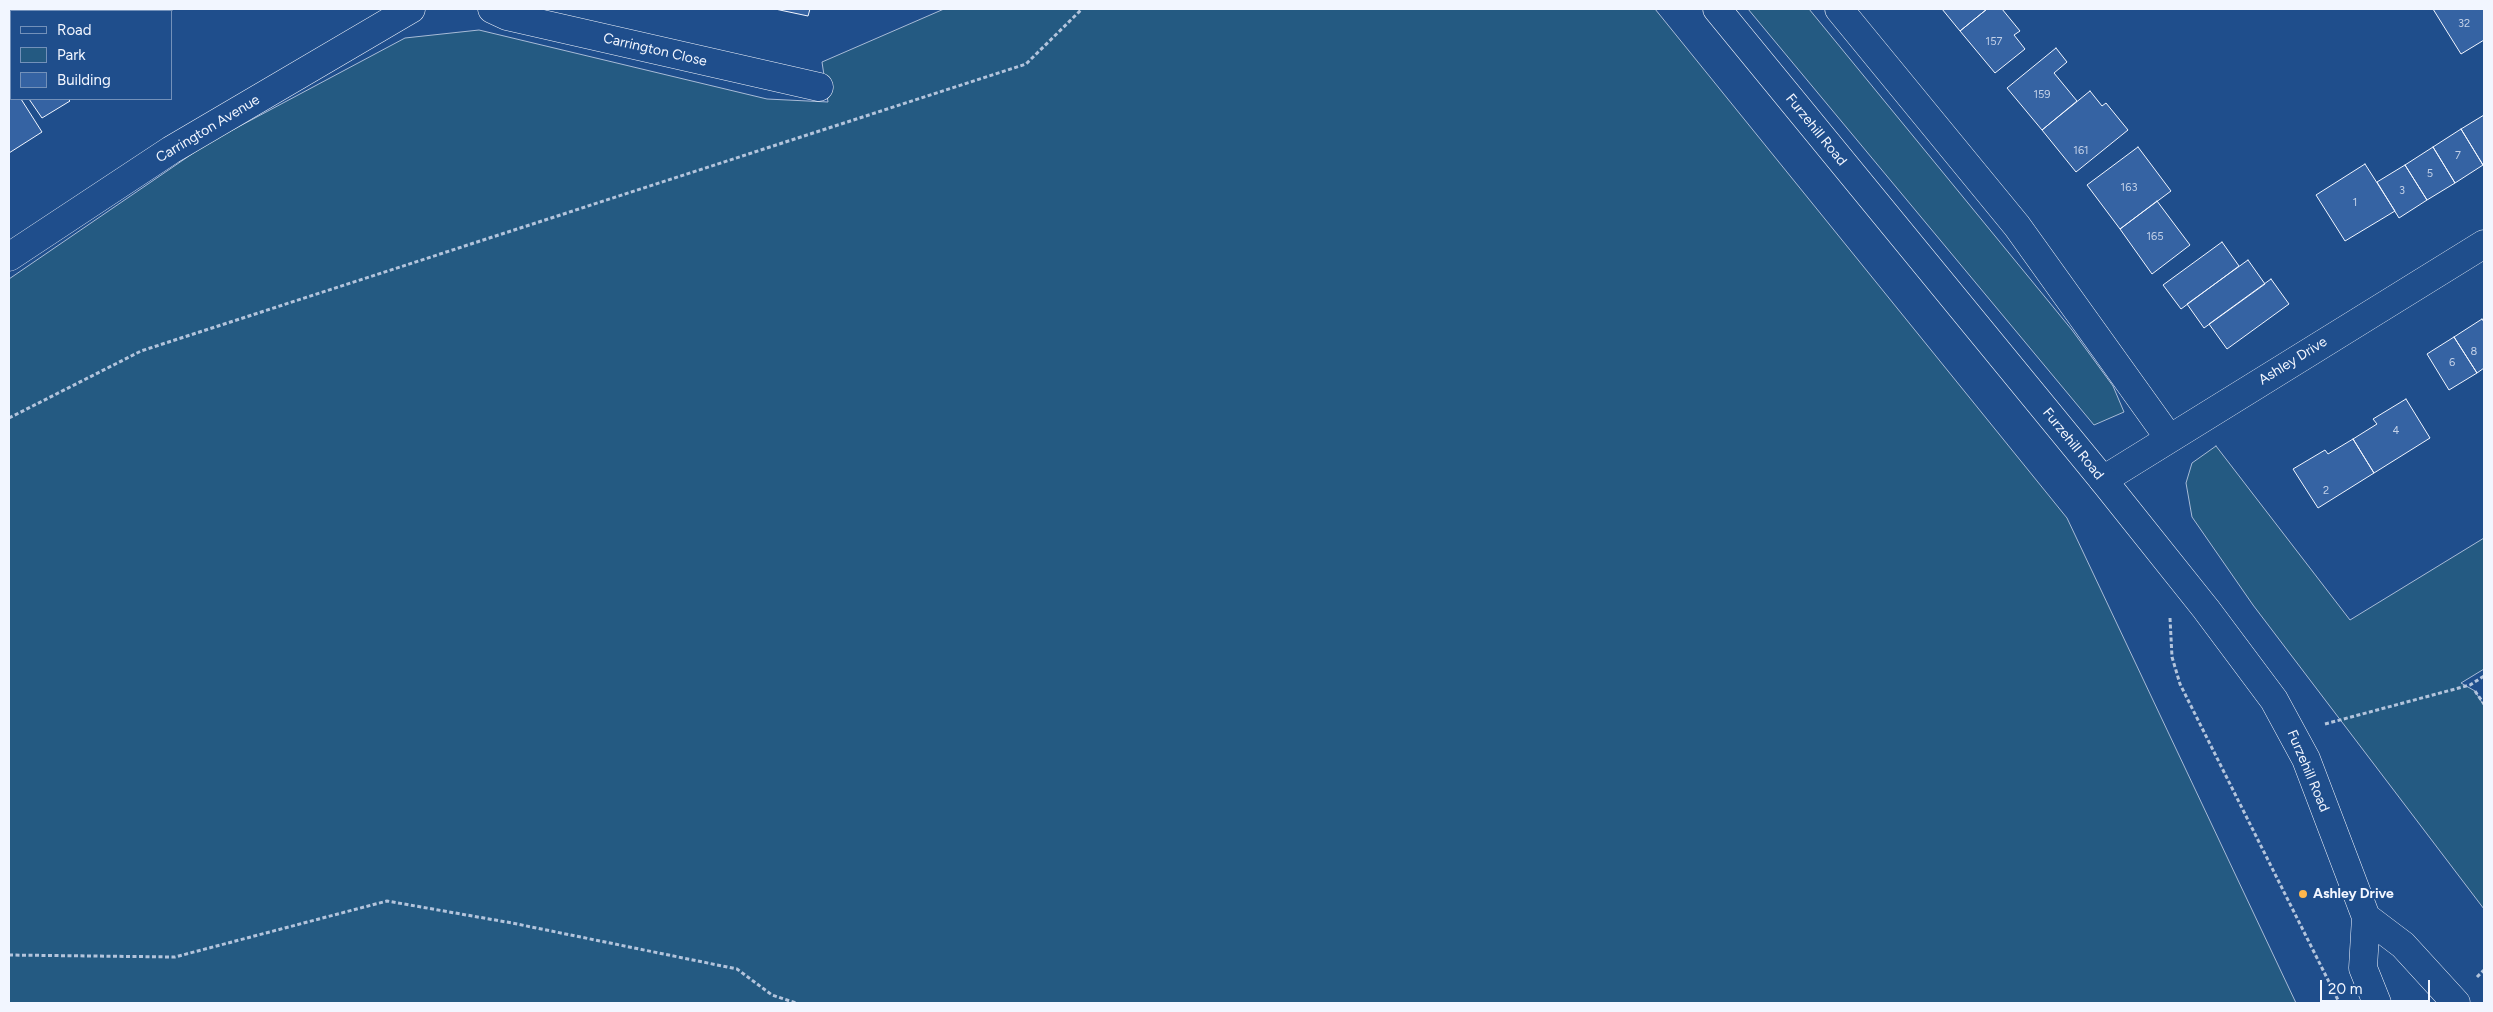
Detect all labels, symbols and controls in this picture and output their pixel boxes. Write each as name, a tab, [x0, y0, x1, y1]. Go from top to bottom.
legend	[10, 10, 172, 100]
house number: 32	[2458, 17, 2470, 31]
text: Road	[57, 21, 92, 39]
street label: Carrington Close	[601, 30, 709, 70]
house number: 157	[1986, 35, 2002, 49]
text: Park	[57, 46, 86, 64]
text: Building	[57, 71, 111, 89]
house number: 159	[2033, 88, 2051, 102]
street label: Carrington Avenue	[153, 91, 263, 167]
street label: Furzehill Road	[1782, 91, 1850, 169]
house number: 161	[2073, 144, 2089, 158]
house number: 7	[2455, 149, 2461, 163]
house number: 5	[2427, 167, 2433, 181]
house number: 163	[2121, 181, 2137, 195]
house number: 3	[2399, 184, 2405, 198]
house number: 1	[2353, 196, 2357, 210]
house number: 165	[2146, 230, 2164, 244]
street label: Ashley Drive	[2256, 333, 2330, 389]
house number: 8	[2471, 345, 2477, 359]
house number: 6	[2449, 356, 2455, 370]
street label: Furzehill Road	[2039, 405, 2107, 483]
house number: 4	[2393, 424, 2399, 438]
house number: 2	[2323, 484, 2329, 498]
street label: Furzehill Road	[2283, 727, 2333, 815]
place label: Ashley Drive	[2313, 886, 2394, 902]
marker: Ashley Drive	[2297, 888, 2309, 900]
scale bar	[2323, 970, 2433, 1002]
text: 20 m	[2328, 980, 2362, 998]

